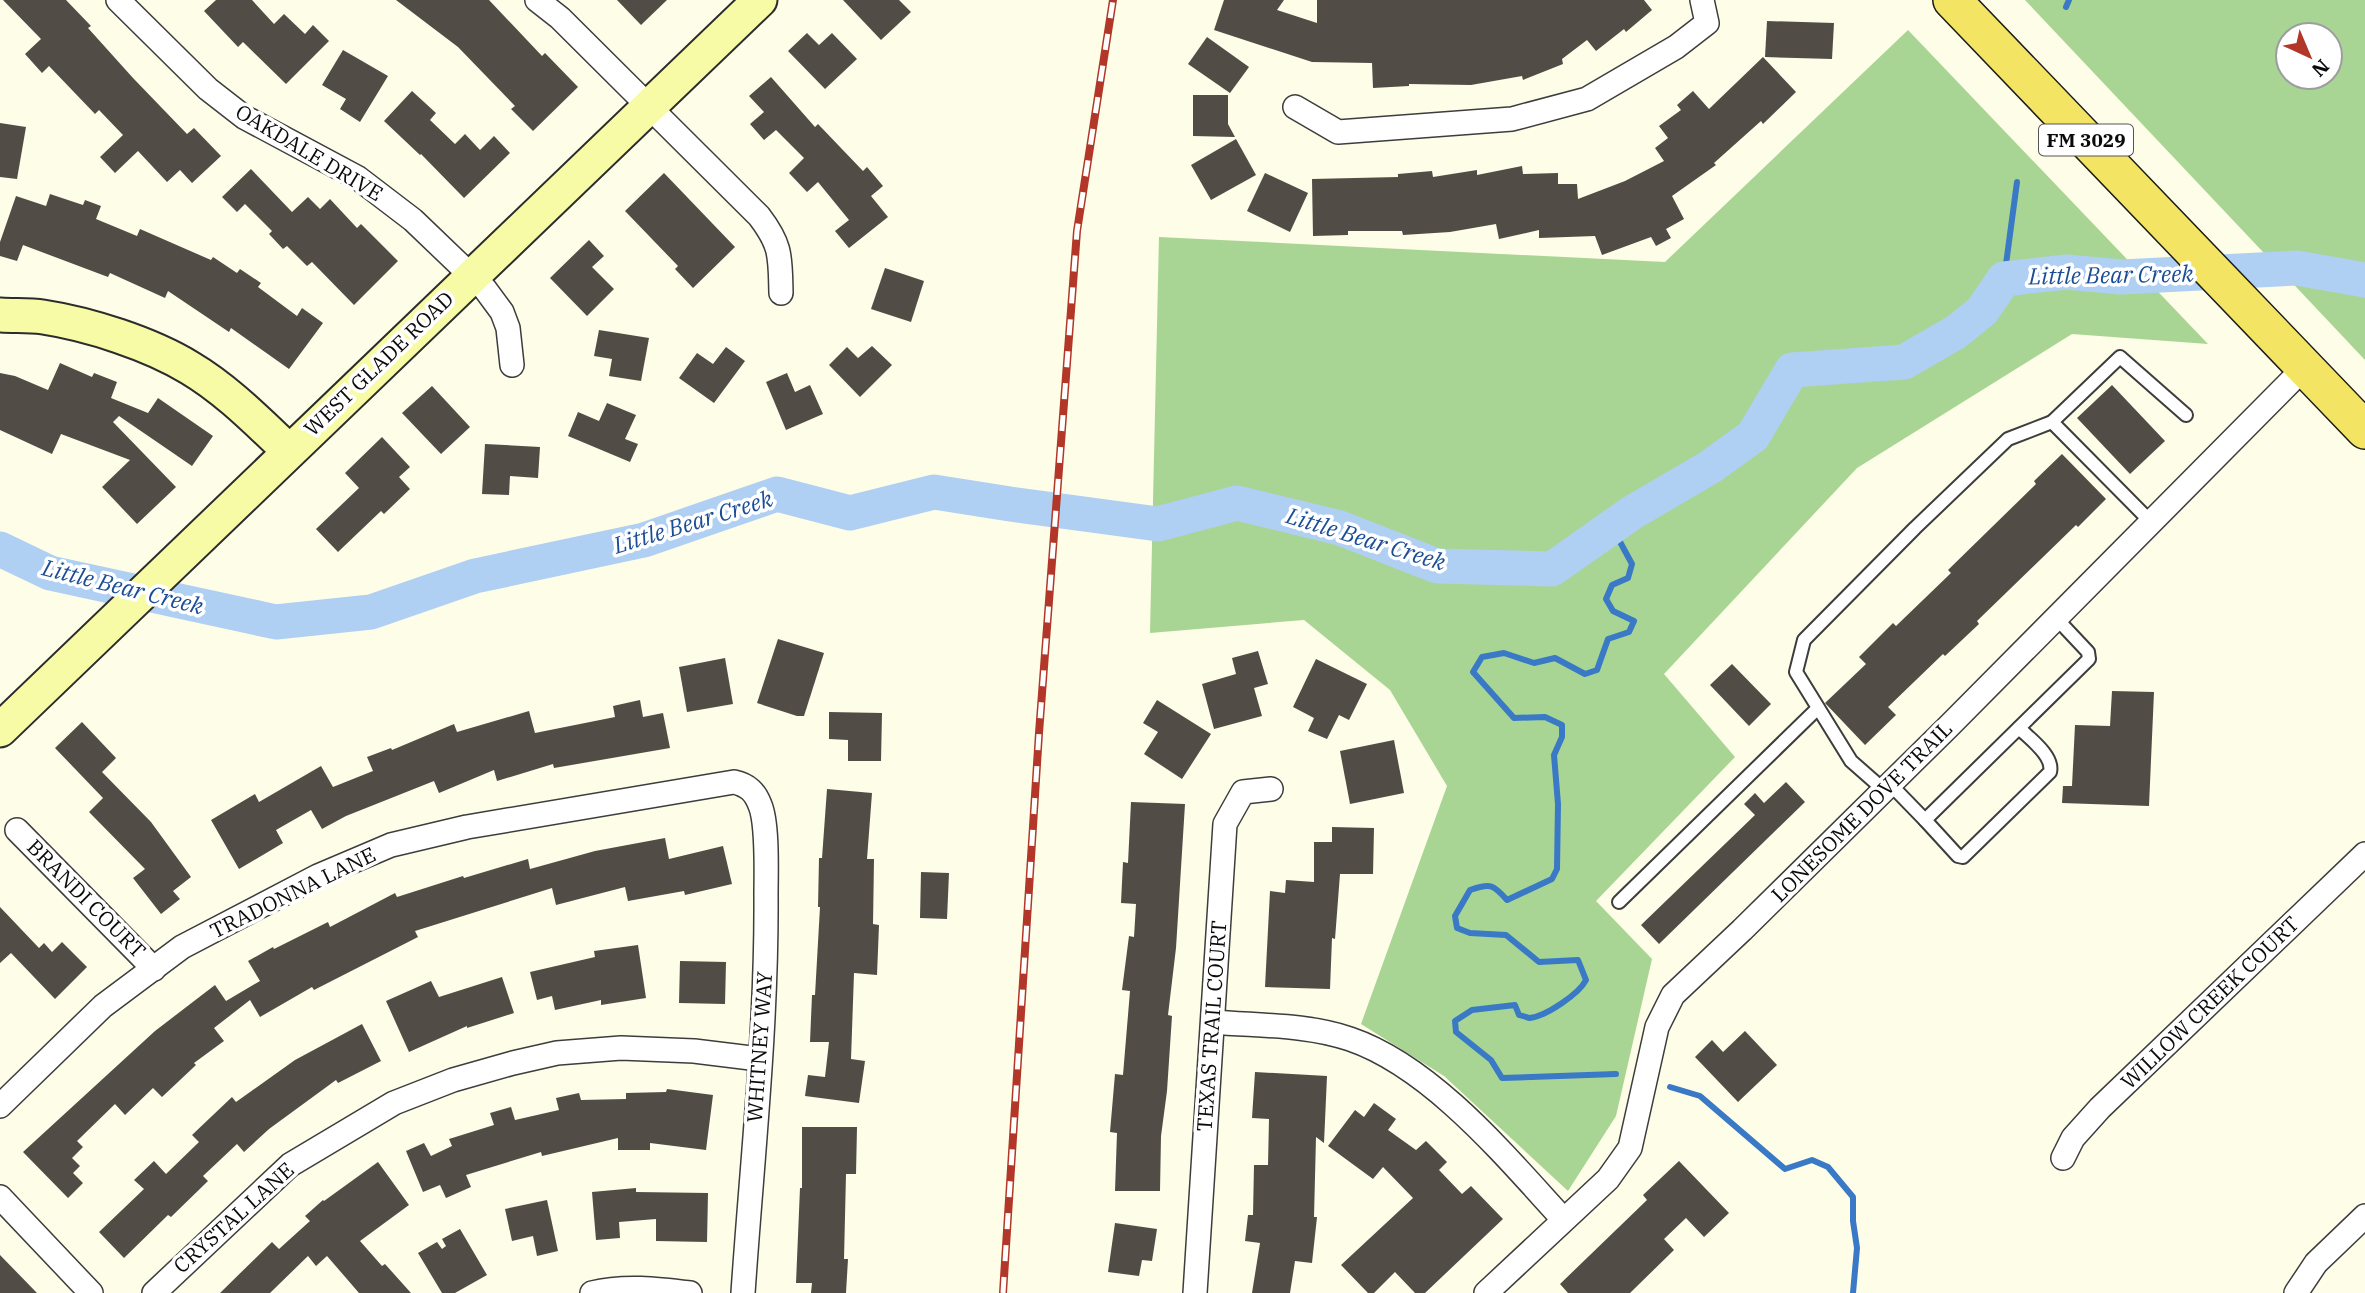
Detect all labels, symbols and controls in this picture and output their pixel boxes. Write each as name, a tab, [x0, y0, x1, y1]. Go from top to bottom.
north arrow	[2274, 21, 2344, 91]
text: N	[2307, 54, 2335, 82]
street label: OAKDALE DRIVE	[231, 97, 388, 207]
road number: FM 3029	[2039, 124, 2133, 156]
water label: Little Bear Creek	[2027, 258, 2195, 290]
street label: WEST GLADE ROAD	[298, 285, 459, 442]
water label: Little Bear Creek	[608, 482, 777, 560]
water label: Little Bear Creek	[1282, 499, 1450, 577]
water label: Little Bear Creek	[39, 551, 208, 621]
street label: LONESOME DOVE TRAIL	[1765, 715, 1958, 908]
street label: BRANDI COURT	[21, 833, 152, 964]
street label: TRADONNA LANE	[205, 840, 380, 944]
street label: WILLOW CREEK COURT	[2114, 910, 2304, 1095]
street label: TEXAS TRAIL COURT	[1190, 920, 1232, 1132]
street label: WHITNEY WAY	[740, 970, 778, 1123]
street label: CRYSTAL LANE	[167, 1156, 300, 1279]

